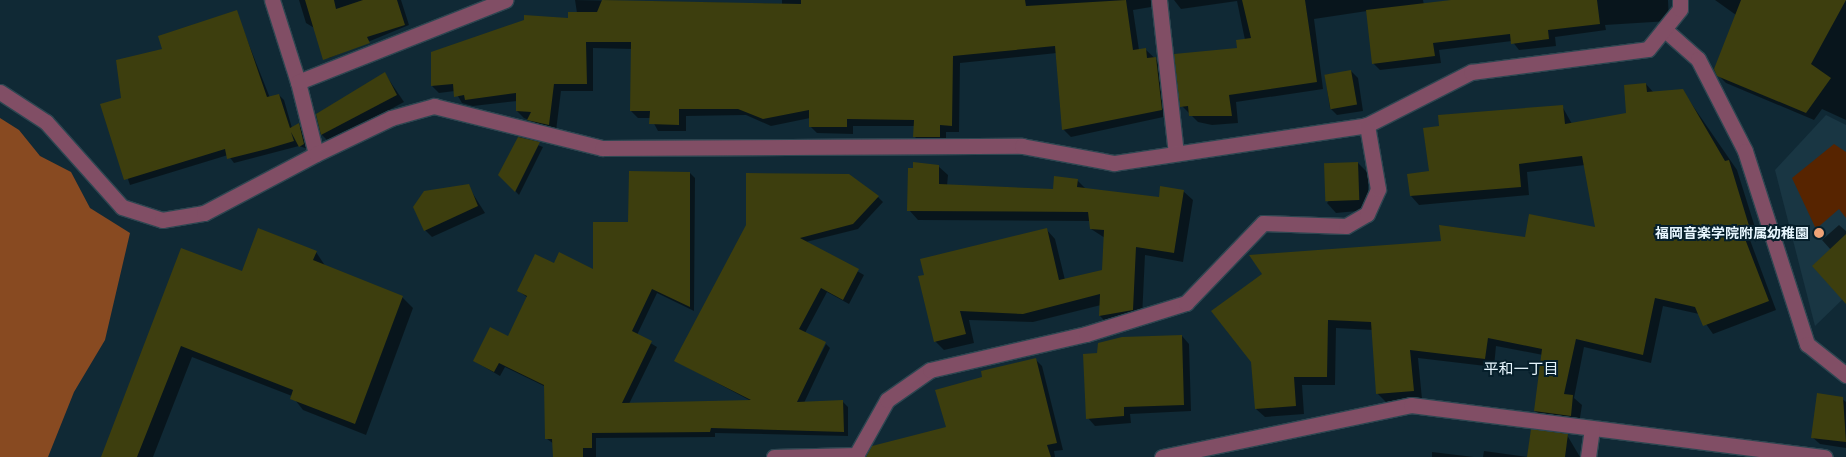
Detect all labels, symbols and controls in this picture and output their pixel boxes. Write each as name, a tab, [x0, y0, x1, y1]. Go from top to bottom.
place label: 福岡音楽学院附属幼稚園	[1655, 225, 1809, 241]
marker: 福岡音楽学院附属幼稚園	[1813, 227, 1825, 239]
district label: 平和一丁目	[1484, 360, 1558, 378]

